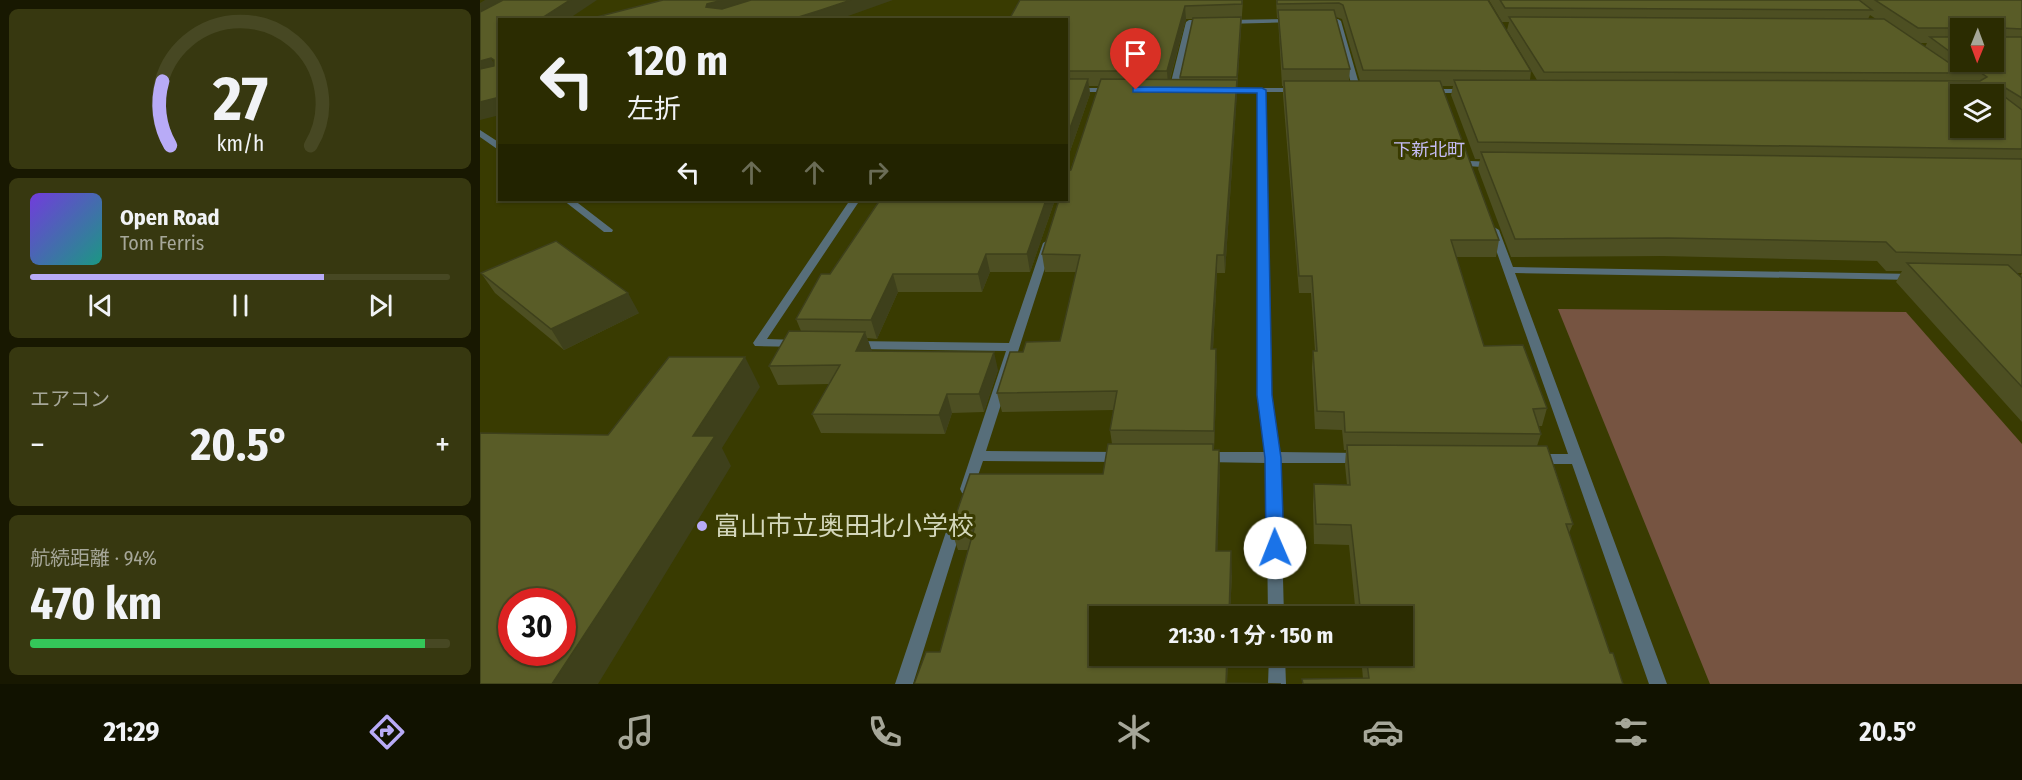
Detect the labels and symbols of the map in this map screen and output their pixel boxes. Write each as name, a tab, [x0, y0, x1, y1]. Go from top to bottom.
north arrow	[1950, 18, 2004, 72]
pin	[1110, 28, 1161, 90]
district label: 下新北町	[1393, 139, 1465, 161]
place label: 富山市立奥田北小学校	[714, 511, 974, 542]
position arrow	[1243, 516, 1307, 580]
marker: 富山市立奥田北小学校	[695, 519, 709, 533]
speed limit sign: 30	[498, 588, 576, 666]

